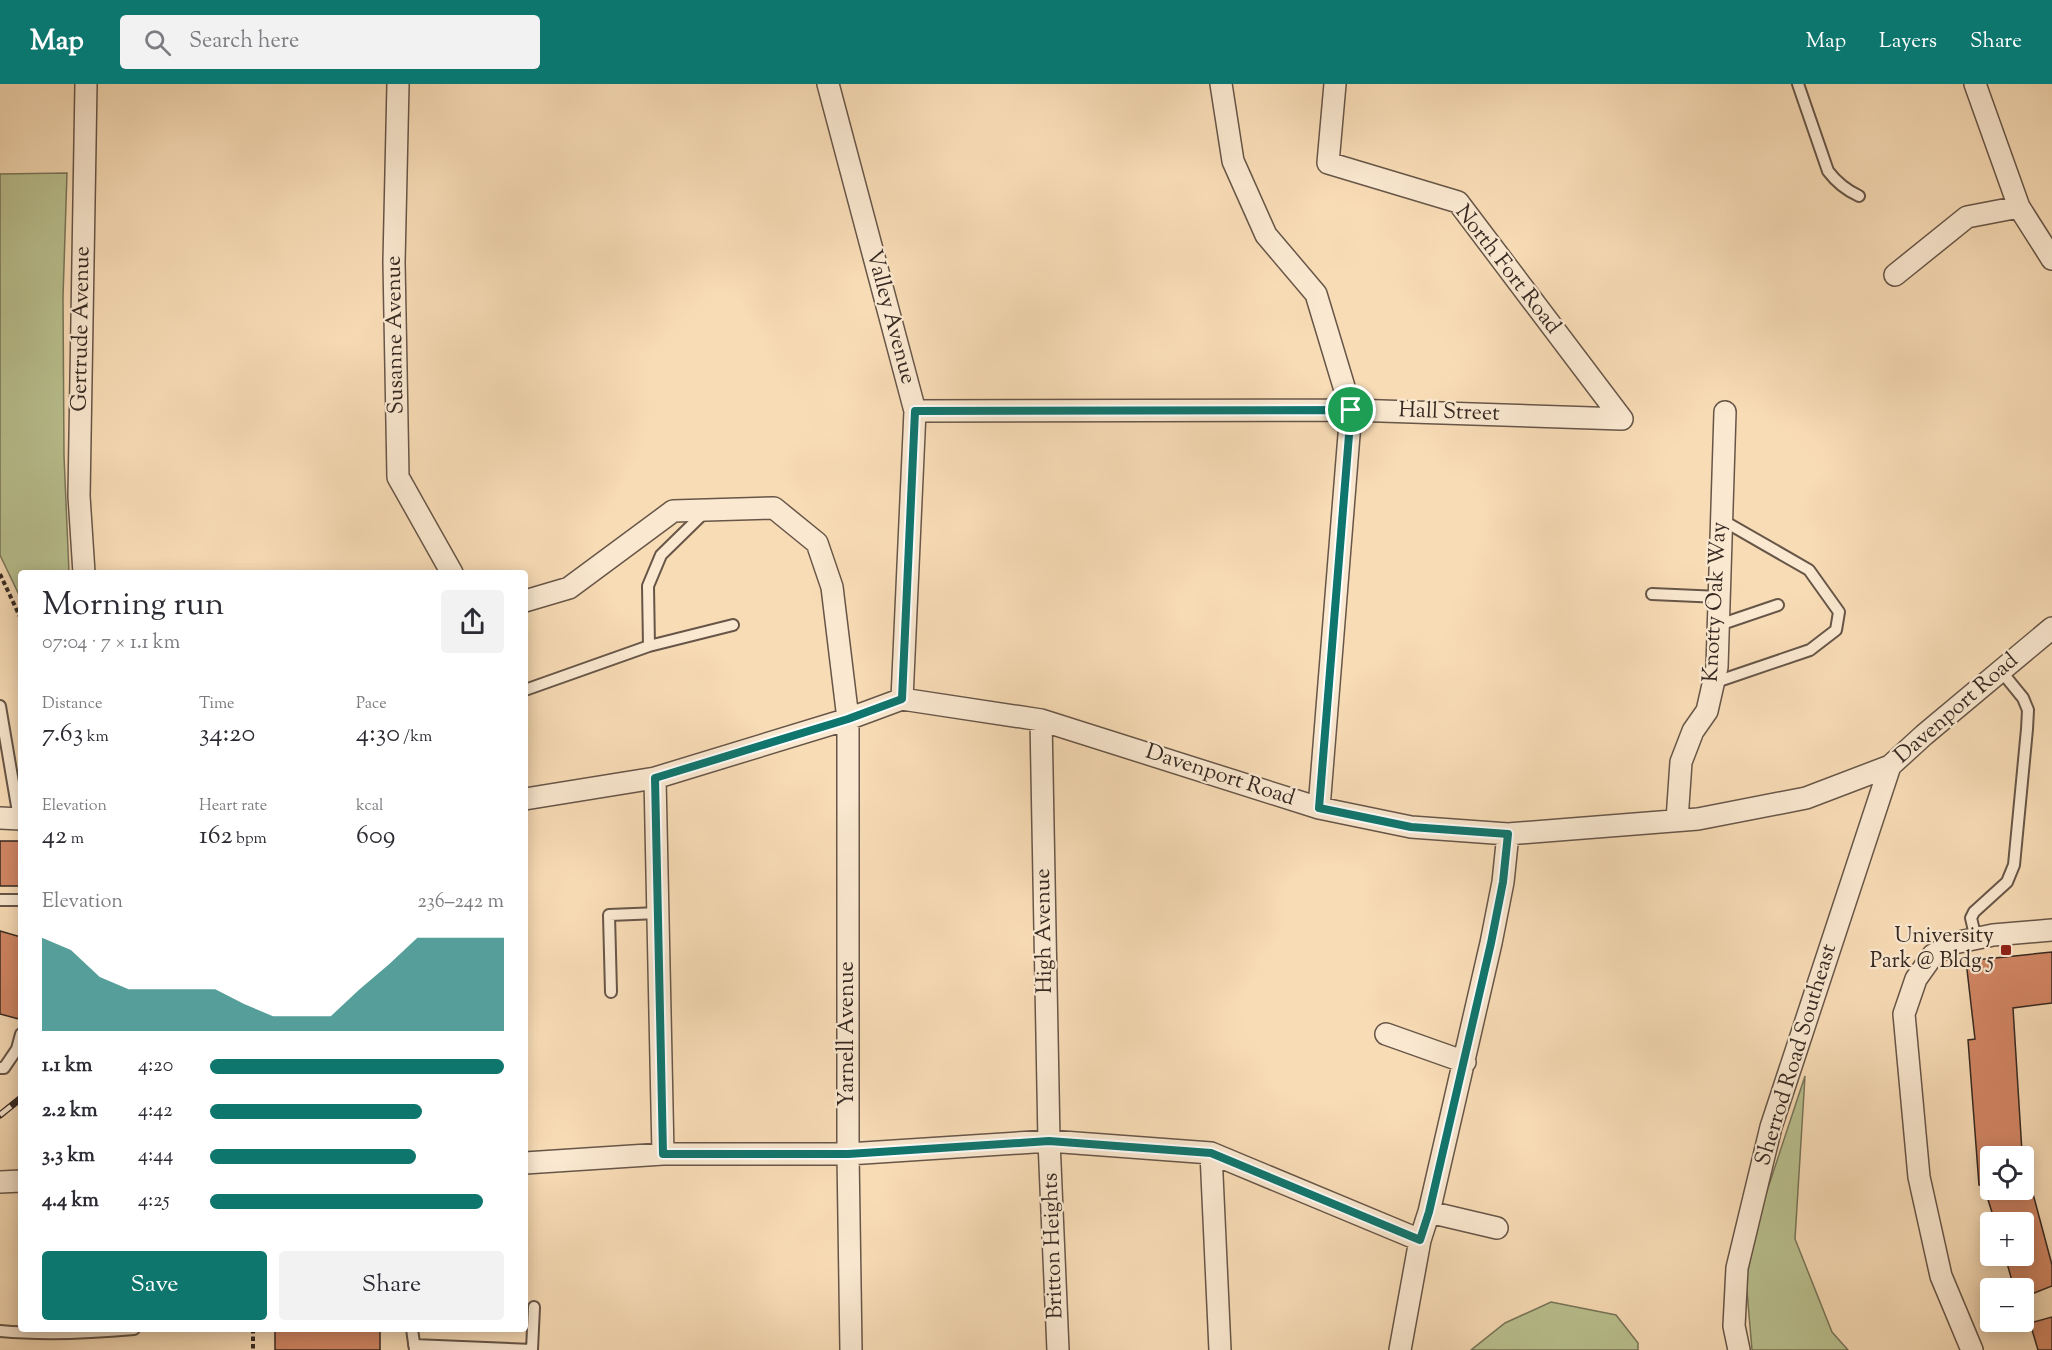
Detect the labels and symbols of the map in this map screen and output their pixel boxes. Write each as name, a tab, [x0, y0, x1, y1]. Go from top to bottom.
street label: North Fort Road	[1446, 198, 1568, 342]
street label: Gertrude Avenue	[65, 246, 99, 412]
street label: Valley Avenue	[857, 246, 923, 388]
street label: Susanne Avenue	[379, 255, 413, 415]
pin	[1325, 384, 1376, 435]
street label: Hall Street	[1398, 395, 1501, 431]
street label: Knotty Oak Way	[1696, 521, 1736, 683]
street label: Davenport Road	[1888, 646, 2026, 772]
street label: Davenport Road	[1141, 737, 1299, 815]
street label: High Avenue	[1028, 868, 1062, 994]
place label: University Park @ Bldg 5	[1870, 921, 1994, 978]
street label: Sherrod Road Southeast	[1748, 940, 1846, 1170]
marker: University Park @ Bldg 5	[1999, 943, 2013, 957]
street label: Yarnell Avenue	[832, 961, 864, 1107]
street label: Britton Heights	[1035, 1172, 1073, 1320]

